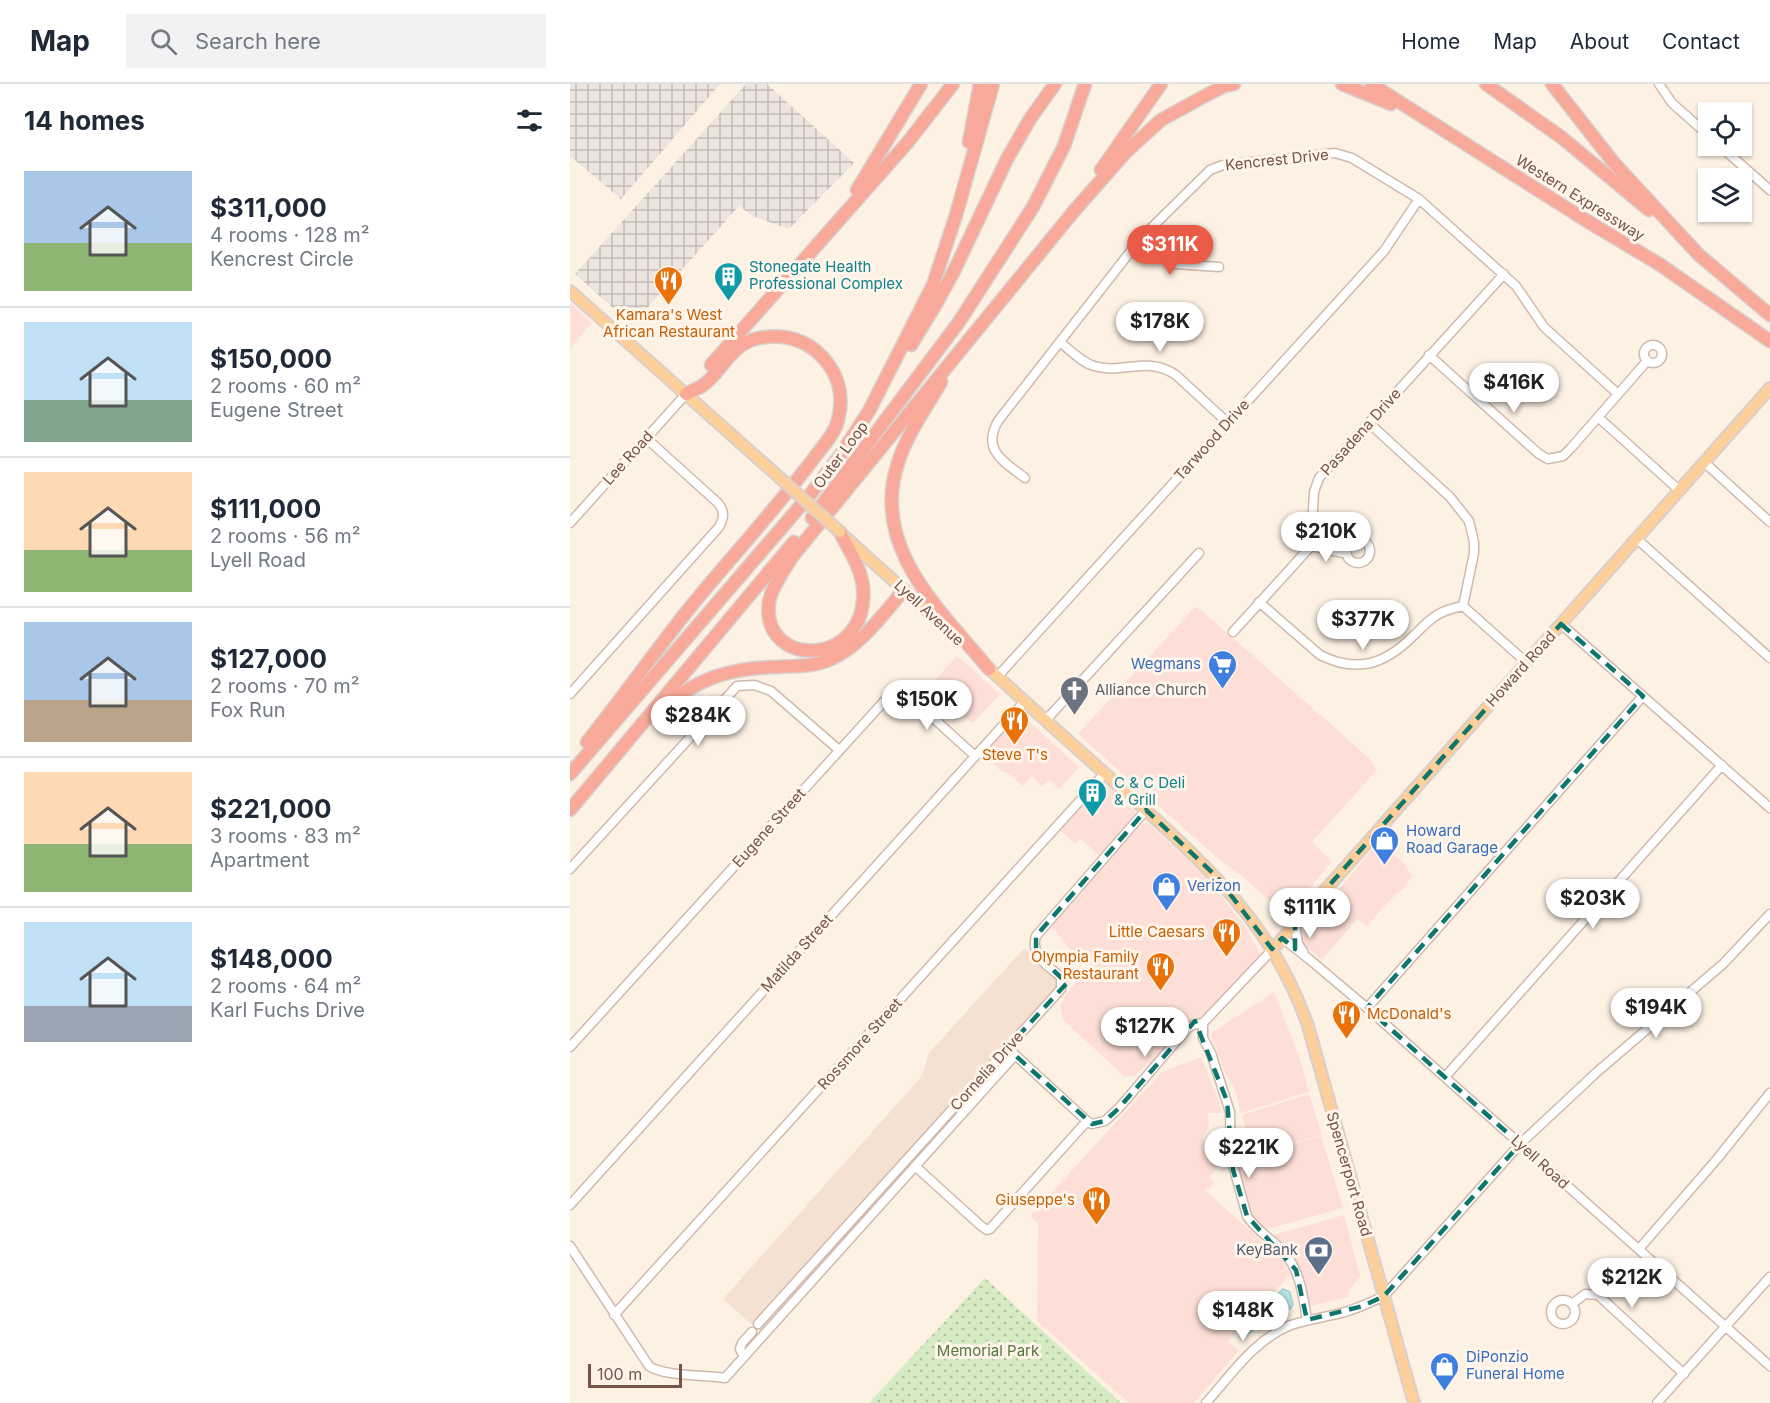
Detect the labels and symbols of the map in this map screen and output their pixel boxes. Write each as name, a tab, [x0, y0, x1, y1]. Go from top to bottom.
street label: Kencrest Drive	[1224, 145, 1330, 174]
street label: Western Expressway	[1512, 150, 1649, 245]
pin: $311K	[1128, 225, 1212, 276]
place label: Stonegate Health Professional Complex	[749, 257, 903, 293]
building icon: Stonegate Health Professional Complex	[712, 260, 744, 302]
restaurant icon: Kamara's West African Restaurant	[653, 264, 685, 306]
pin: $178K	[1118, 302, 1202, 353]
place label: Kamara's West African Restaurant	[603, 305, 735, 341]
pin: $416K	[1472, 363, 1556, 414]
street label: Pasadena Drive	[1316, 384, 1405, 479]
street label: Tarwood Drive	[1170, 395, 1253, 484]
street label: Outer Loop	[809, 417, 872, 492]
street label: Lee Road	[598, 427, 657, 489]
pin: $210K	[1284, 512, 1368, 563]
street label: Lyell Avenue	[890, 575, 968, 650]
pin: $377K	[1321, 600, 1405, 651]
street label: Howard Road	[1482, 627, 1560, 711]
supermarket icon: Wegmans	[1206, 648, 1238, 690]
place label: Wegmans	[1131, 654, 1201, 673]
church icon: Alliance Church	[1058, 674, 1090, 716]
pin: $150K	[885, 680, 969, 731]
place label: Alliance Church	[1095, 680, 1207, 699]
pin: $284K	[656, 696, 740, 747]
restaurant icon: Steve T's	[999, 704, 1031, 746]
place label: Steve T's	[982, 745, 1048, 764]
place label: C & C Deli & Grill	[1114, 773, 1185, 809]
building icon: C & C Deli & Grill	[1077, 776, 1109, 818]
street label: Eugene Street	[728, 784, 809, 871]
place label: Howard Road Garage	[1406, 821, 1498, 857]
shop icon: Howard Road Garage	[1369, 824, 1401, 866]
shop icon: Verizon	[1150, 870, 1182, 912]
place label: Verizon	[1187, 876, 1241, 895]
pin: $203K	[1551, 879, 1635, 930]
pin: $111K	[1268, 888, 1352, 939]
street label: Matilda Street	[757, 910, 837, 996]
restaurant icon: Little Caesars	[1210, 916, 1242, 958]
place label: Little Caesars	[1109, 922, 1205, 941]
place label: Olympia Family Restaurant	[1031, 947, 1140, 983]
restaurant icon: Olympia Family Restaurant	[1144, 950, 1176, 992]
pin: $194K	[1614, 988, 1698, 1039]
street label: Rossmore Street	[813, 994, 906, 1094]
restaurant icon: McDonald's	[1330, 998, 1362, 1040]
place label: McDonald's	[1367, 1004, 1452, 1023]
pin: $127K	[1103, 1007, 1187, 1058]
street label: Cornelia Drive	[946, 1027, 1027, 1114]
street label: Spencerport Road	[1323, 1109, 1376, 1238]
pin: $221K	[1207, 1128, 1291, 1179]
street label: Lyell Road	[1507, 1130, 1573, 1193]
restaurant icon: Giuseppe's	[1080, 1184, 1112, 1226]
place label: Giuseppe's	[995, 1190, 1075, 1209]
bank icon: KeyBank	[1303, 1234, 1335, 1276]
place label: KeyBank	[1236, 1240, 1299, 1259]
pin: $212K	[1590, 1258, 1674, 1309]
pin: $148K	[1201, 1291, 1285, 1342]
park label: Memorial Park	[937, 1341, 1040, 1360]
place label: DiPonzio Funeral Home	[1466, 1347, 1565, 1383]
shop icon: DiPonzio Funeral Home	[1429, 1350, 1461, 1392]
scale bar	[588, 1361, 682, 1388]

